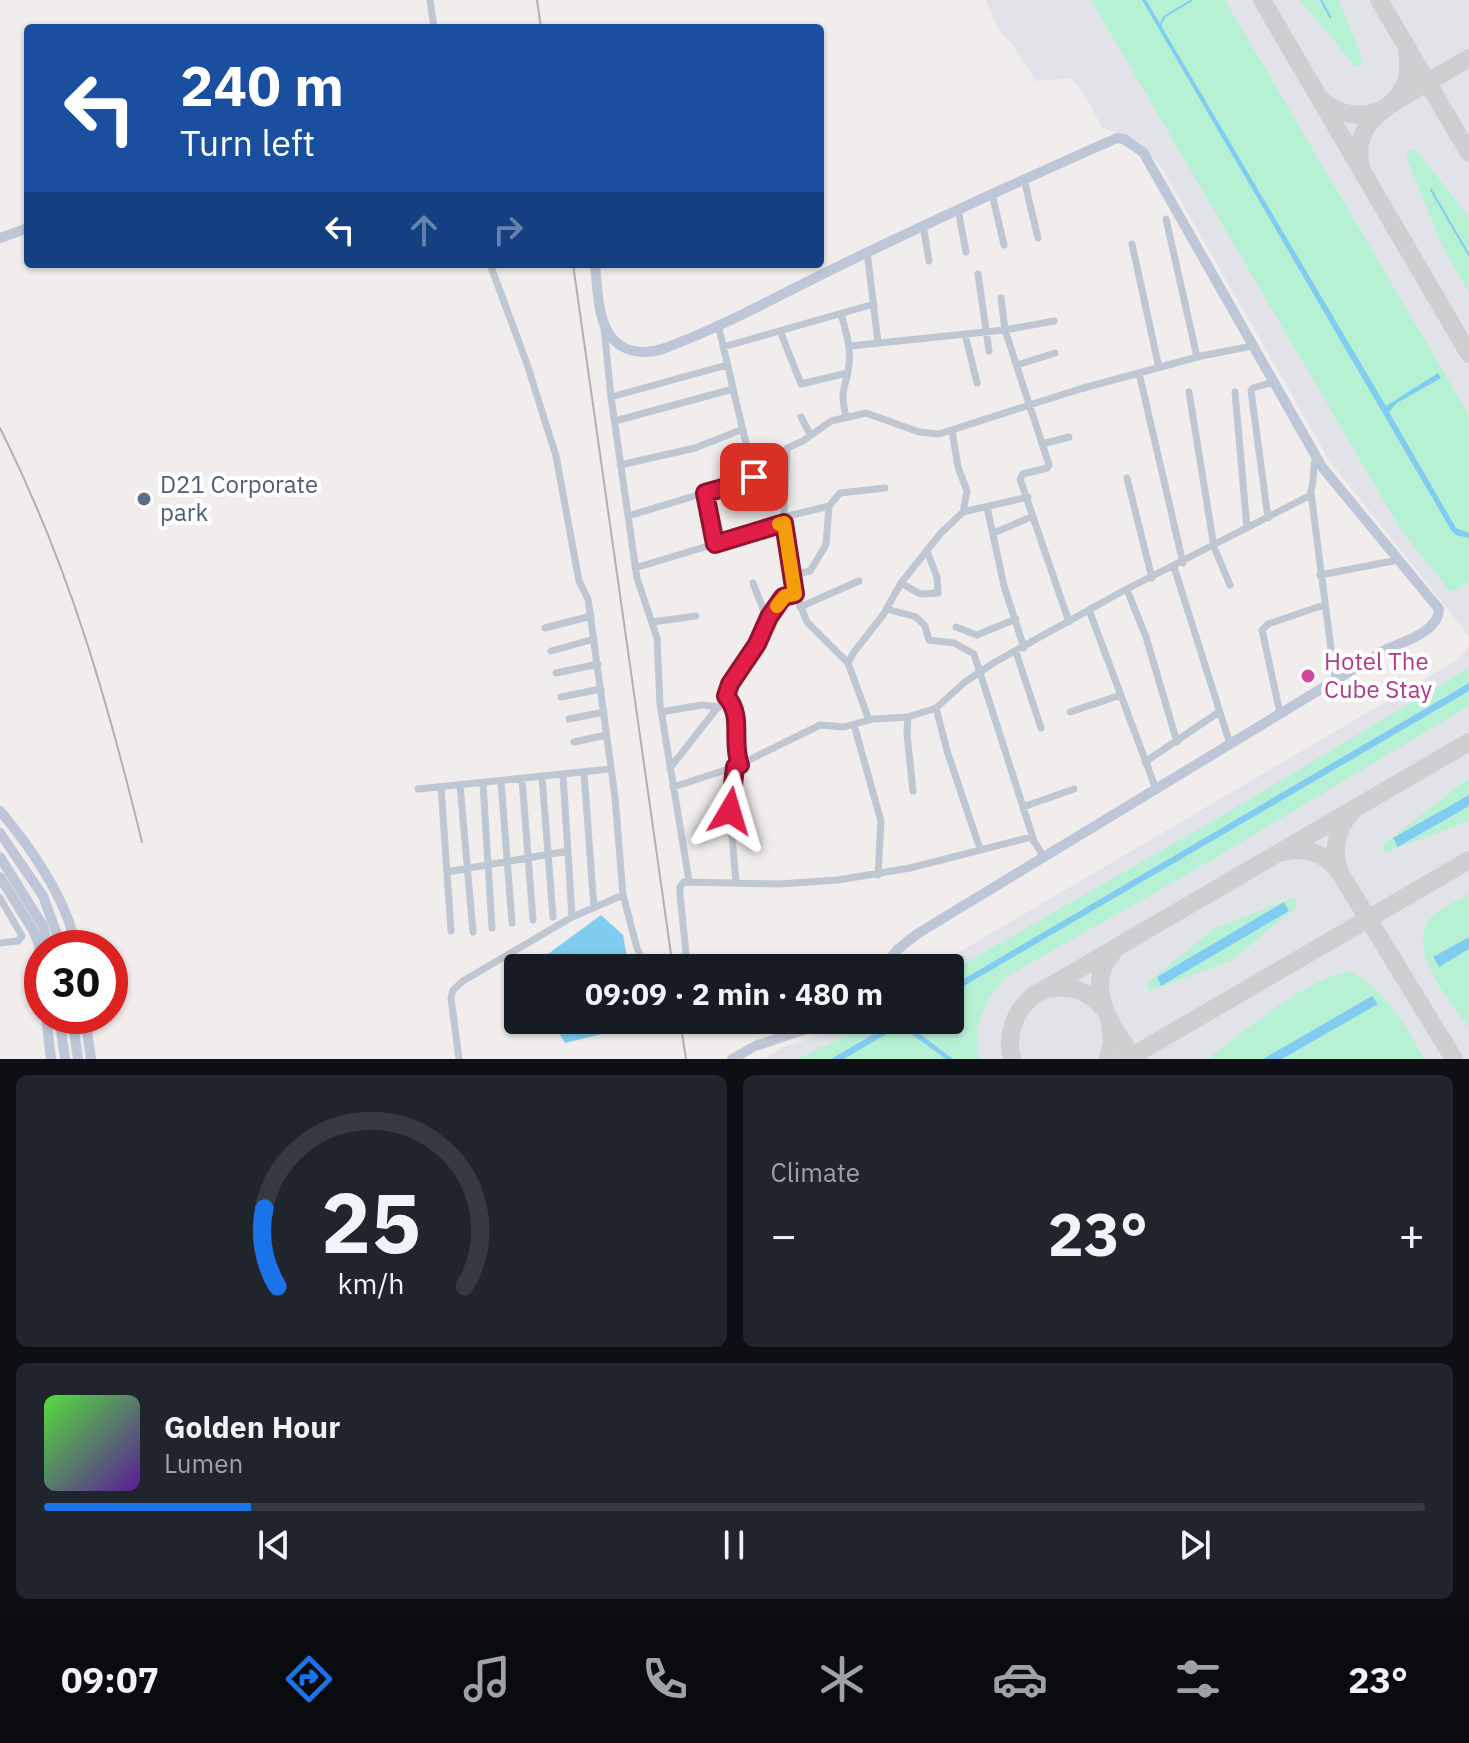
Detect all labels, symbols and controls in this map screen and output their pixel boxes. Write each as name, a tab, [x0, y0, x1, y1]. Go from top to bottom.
text: 240 m	[180, 49, 344, 121]
icon: left	[48, 56, 152, 160]
text: Turn left	[180, 119, 315, 166]
icon: left	[318, 208, 362, 252]
icon: ahead	[402, 208, 446, 252]
icon: right	[486, 208, 530, 252]
pin	[720, 443, 788, 511]
icon: arrive	[732, 455, 776, 499]
place label: D21 Corporate park	[160, 468, 318, 528]
marker: D21 Corporate park	[135, 490, 153, 508]
place label: Hotel The Cube Stay	[1324, 645, 1432, 705]
marker: Hotel The Cube Stay	[1299, 667, 1317, 685]
position arrow	[688, 769, 772, 853]
speed limit sign: 30	[24, 930, 128, 1034]
text: 09:09 · 2 min · 480 m	[585, 974, 883, 1013]
text: Climate	[771, 1155, 860, 1189]
text: 25	[321, 1168, 421, 1276]
text: 23°	[1048, 1194, 1148, 1273]
text: −	[771, 1206, 797, 1263]
text: +	[1399, 1206, 1425, 1263]
text: km/h	[338, 1265, 405, 1302]
text: Golden Hour	[164, 1407, 340, 1446]
text: Lumen	[164, 1446, 243, 1480]
icon: previous	[252, 1523, 296, 1567]
icon: pause	[712, 1523, 756, 1567]
icon: next	[1173, 1523, 1217, 1567]
icon: directions	[281, 1651, 337, 1707]
icon: music	[459, 1651, 515, 1707]
icon: phone	[637, 1651, 693, 1707]
icon: climate	[814, 1651, 870, 1707]
icon: car	[992, 1651, 1048, 1707]
icon: filters	[1170, 1651, 1226, 1707]
text: 09:07	[61, 1656, 159, 1703]
text: 23°	[1348, 1656, 1408, 1703]

